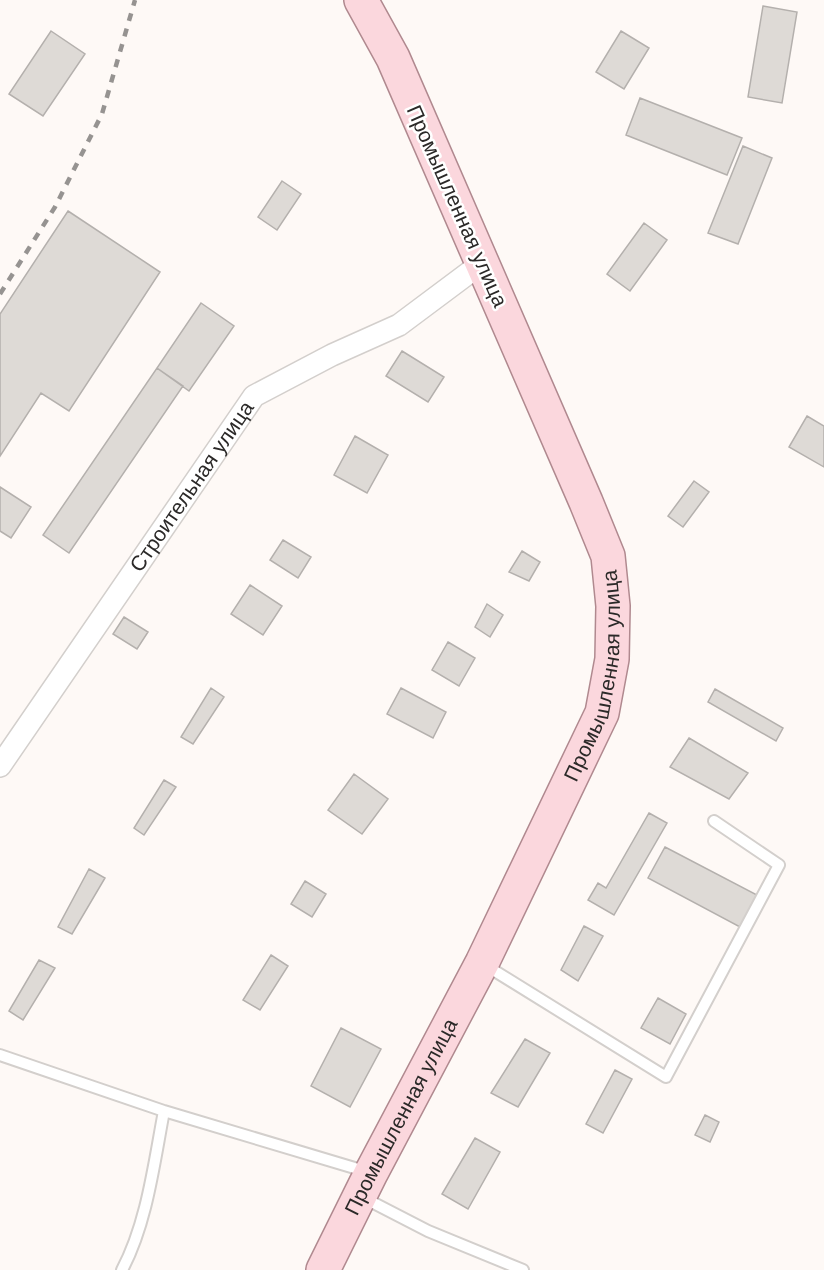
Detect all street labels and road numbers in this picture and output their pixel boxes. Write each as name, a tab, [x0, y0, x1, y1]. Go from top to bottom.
street label: Промышленная улица	[400, 101, 514, 312]
street label: Строительная улица	[123, 395, 261, 578]
street label: Промышленная улица	[557, 568, 627, 786]
street label: Промышленная улица	[338, 1013, 464, 1220]

